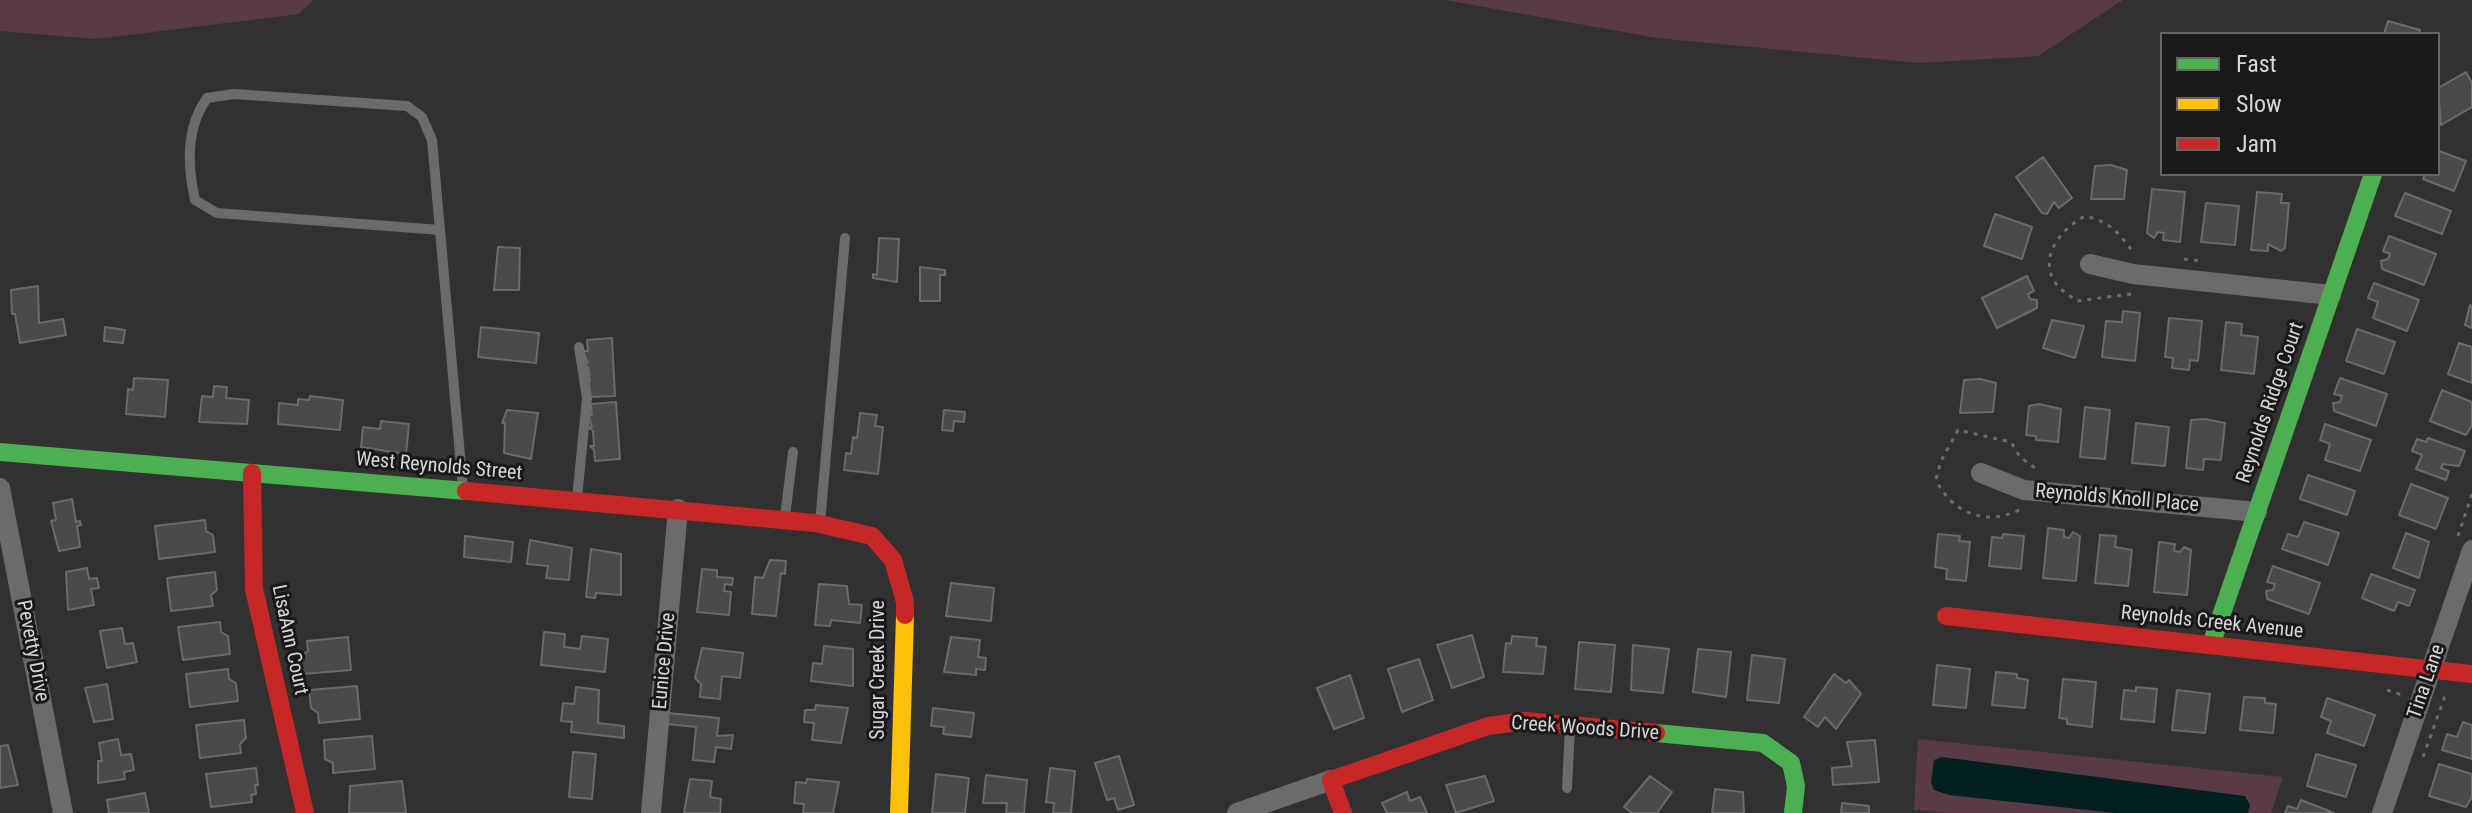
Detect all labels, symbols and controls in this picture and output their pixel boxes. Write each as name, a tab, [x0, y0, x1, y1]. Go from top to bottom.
legend	[2160, 32, 2440, 176]
text: Fast	[2236, 50, 2277, 78]
text: Slow	[2236, 90, 2282, 118]
text: Jam	[2236, 130, 2277, 158]
street label: Reynolds Ridge Court	[2232, 319, 2310, 487]
street label: West Reynolds Street	[355, 448, 523, 486]
street label: Reynolds Knoll Place	[2034, 480, 2200, 518]
street label: LisaAnn Court	[266, 583, 312, 697]
street label: Pevetty Drive	[10, 598, 54, 704]
street label: Sugar Creek Drive	[867, 600, 891, 740]
street label: Reynolds Creek Avenue	[2120, 601, 2304, 645]
street label: Eunice Drive	[649, 612, 681, 710]
street label: Tina Lane	[2403, 642, 2451, 722]
street label: Creek Woods Drive	[1510, 712, 1660, 746]

